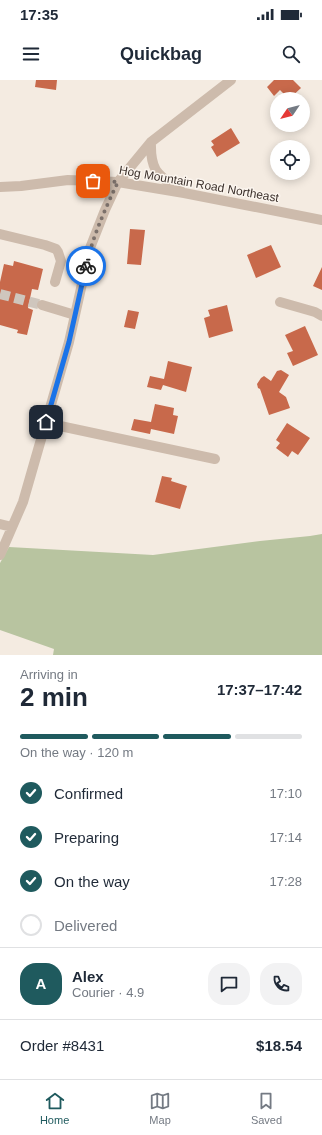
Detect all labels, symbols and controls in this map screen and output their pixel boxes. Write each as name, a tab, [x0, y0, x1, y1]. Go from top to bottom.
text: 17:35	[20, 6, 58, 23]
icon: menu	[20, 43, 42, 65]
icon: search	[280, 43, 302, 65]
text: Quickbag	[120, 44, 202, 64]
north arrow	[270, 92, 310, 132]
map controls	[270, 92, 310, 180]
button: locate	[270, 140, 310, 180]
street label: Hog Mountain Road Northeast	[118, 163, 281, 205]
pin	[76, 164, 110, 198]
icon: bag	[82, 170, 104, 192]
courier	[66, 246, 106, 286]
icon: bike	[75, 255, 97, 277]
pin	[29, 405, 63, 439]
icon: home	[35, 411, 57, 433]
text: Arriving in	[20, 667, 78, 682]
text: 17:37–17:42	[217, 681, 302, 698]
text: 2 min	[20, 682, 88, 712]
text: On the way · 120 m	[20, 745, 133, 760]
icon: check	[20, 782, 42, 804]
text: Confirmed	[54, 785, 123, 802]
text: 17:10	[269, 786, 302, 801]
icon: check	[20, 826, 42, 848]
text: Preparing	[54, 829, 119, 846]
text: 17:14	[269, 830, 302, 845]
icon: check	[20, 870, 42, 892]
text: On the way	[54, 873, 130, 890]
text: 17:28	[269, 874, 302, 889]
text: Delivered	[54, 917, 117, 934]
button: chat	[208, 963, 250, 1005]
button: phone	[260, 963, 302, 1005]
text: Alex	[72, 968, 104, 985]
text: A	[36, 975, 46, 992]
text: Courier · 4.9	[72, 985, 144, 1000]
text: Order #8431	[20, 1037, 104, 1054]
text: $18.54	[256, 1037, 302, 1054]
tab: Home	[40, 1090, 69, 1126]
tab: Map	[149, 1090, 171, 1126]
tab: Saved	[251, 1090, 282, 1126]

